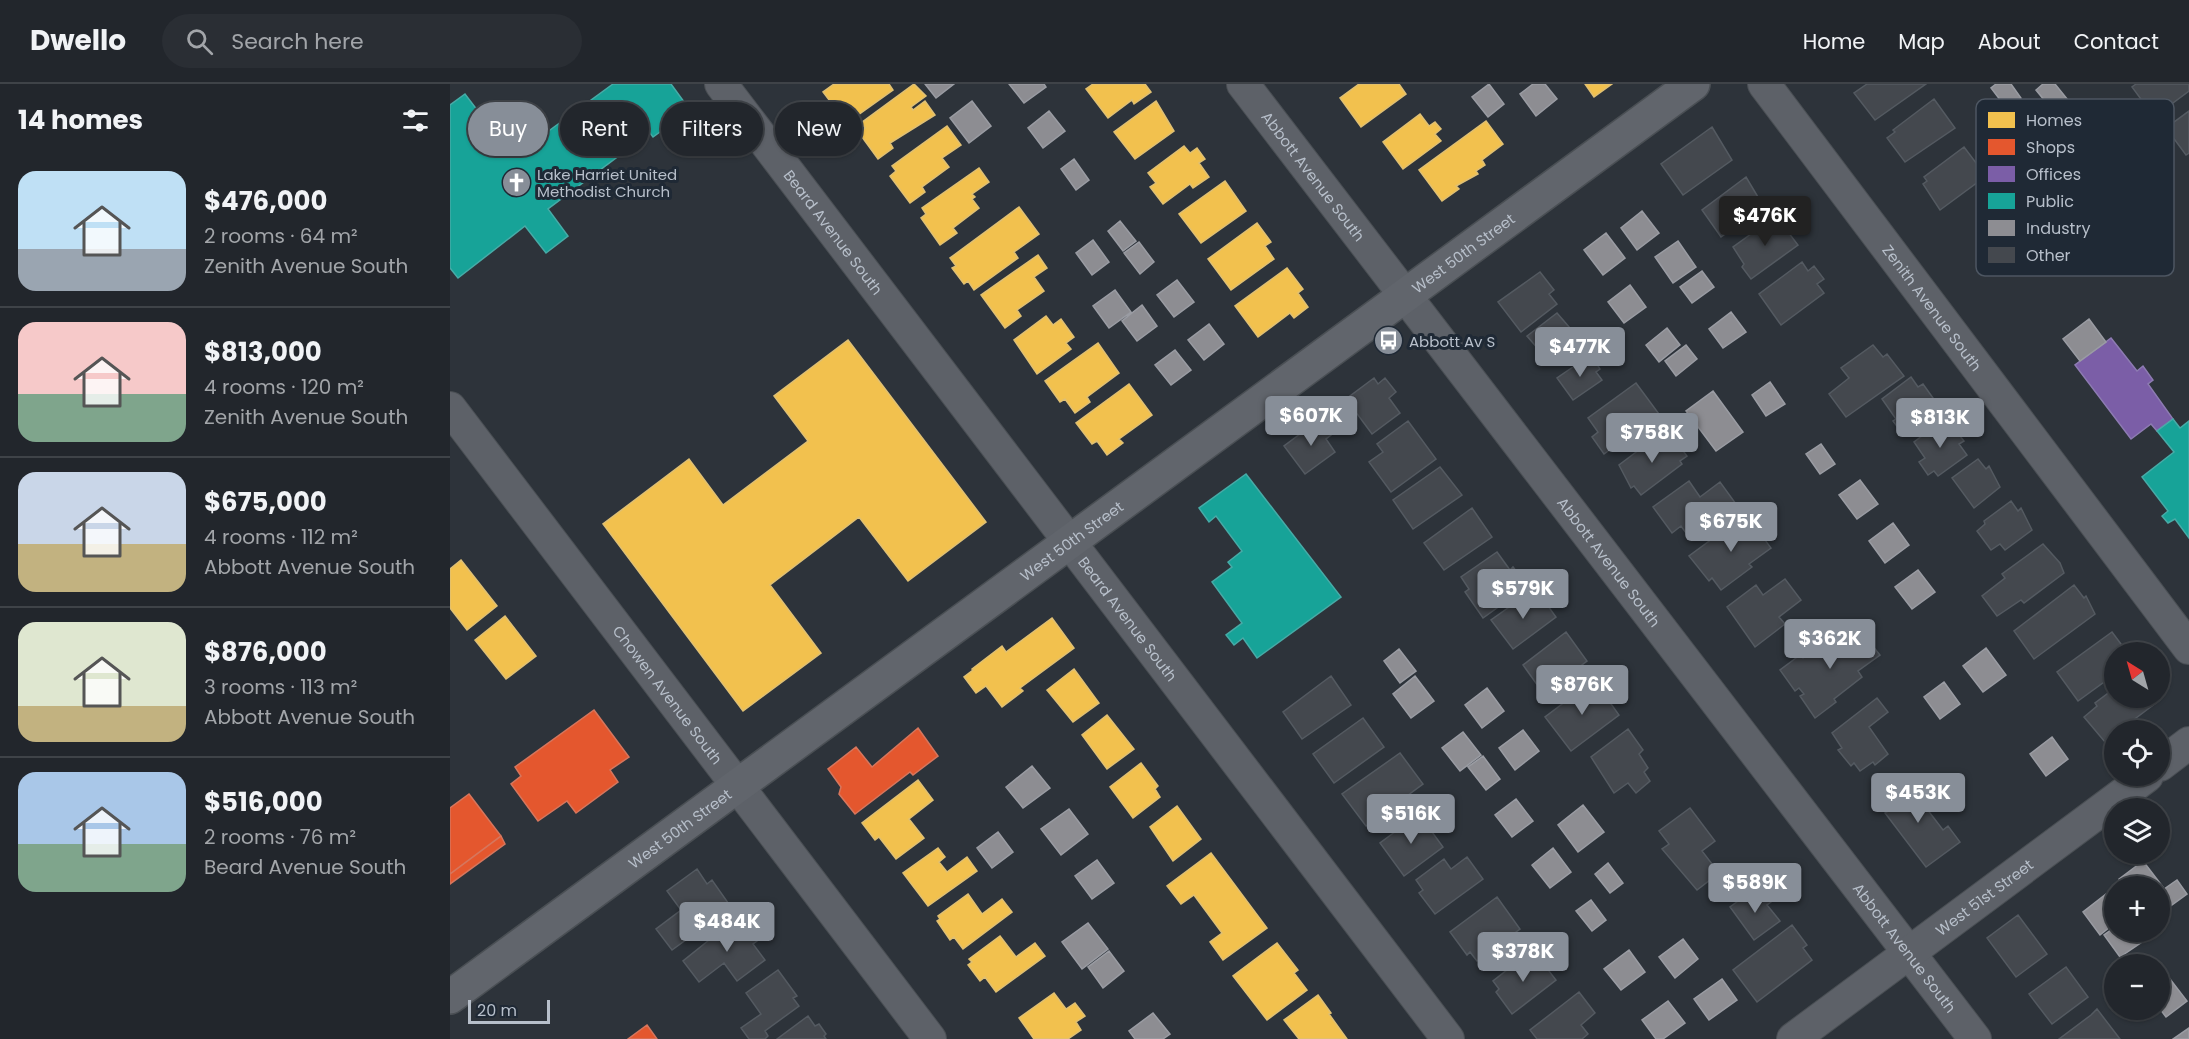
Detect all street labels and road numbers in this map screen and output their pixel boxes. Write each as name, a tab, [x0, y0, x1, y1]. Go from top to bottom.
street label: Abbott Avenue South	[1257, 107, 1370, 245]
street label: Beard Avenue South	[779, 165, 888, 299]
street label: West 50th Street	[1407, 208, 1519, 298]
street label: Zenith Avenue South	[1878, 240, 1987, 375]
street label: Abbott Avenue South	[1553, 493, 1666, 631]
street label: West 50th Street	[1016, 496, 1127, 586]
street label: Beard Avenue South	[1074, 552, 1182, 686]
street label: Chowen Avenue South	[608, 621, 728, 768]
street label: West 50th Street	[624, 783, 736, 873]
street label: West 51st Street	[1931, 854, 2037, 940]
street label: Abbott Avenue South	[1848, 878, 1961, 1017]

